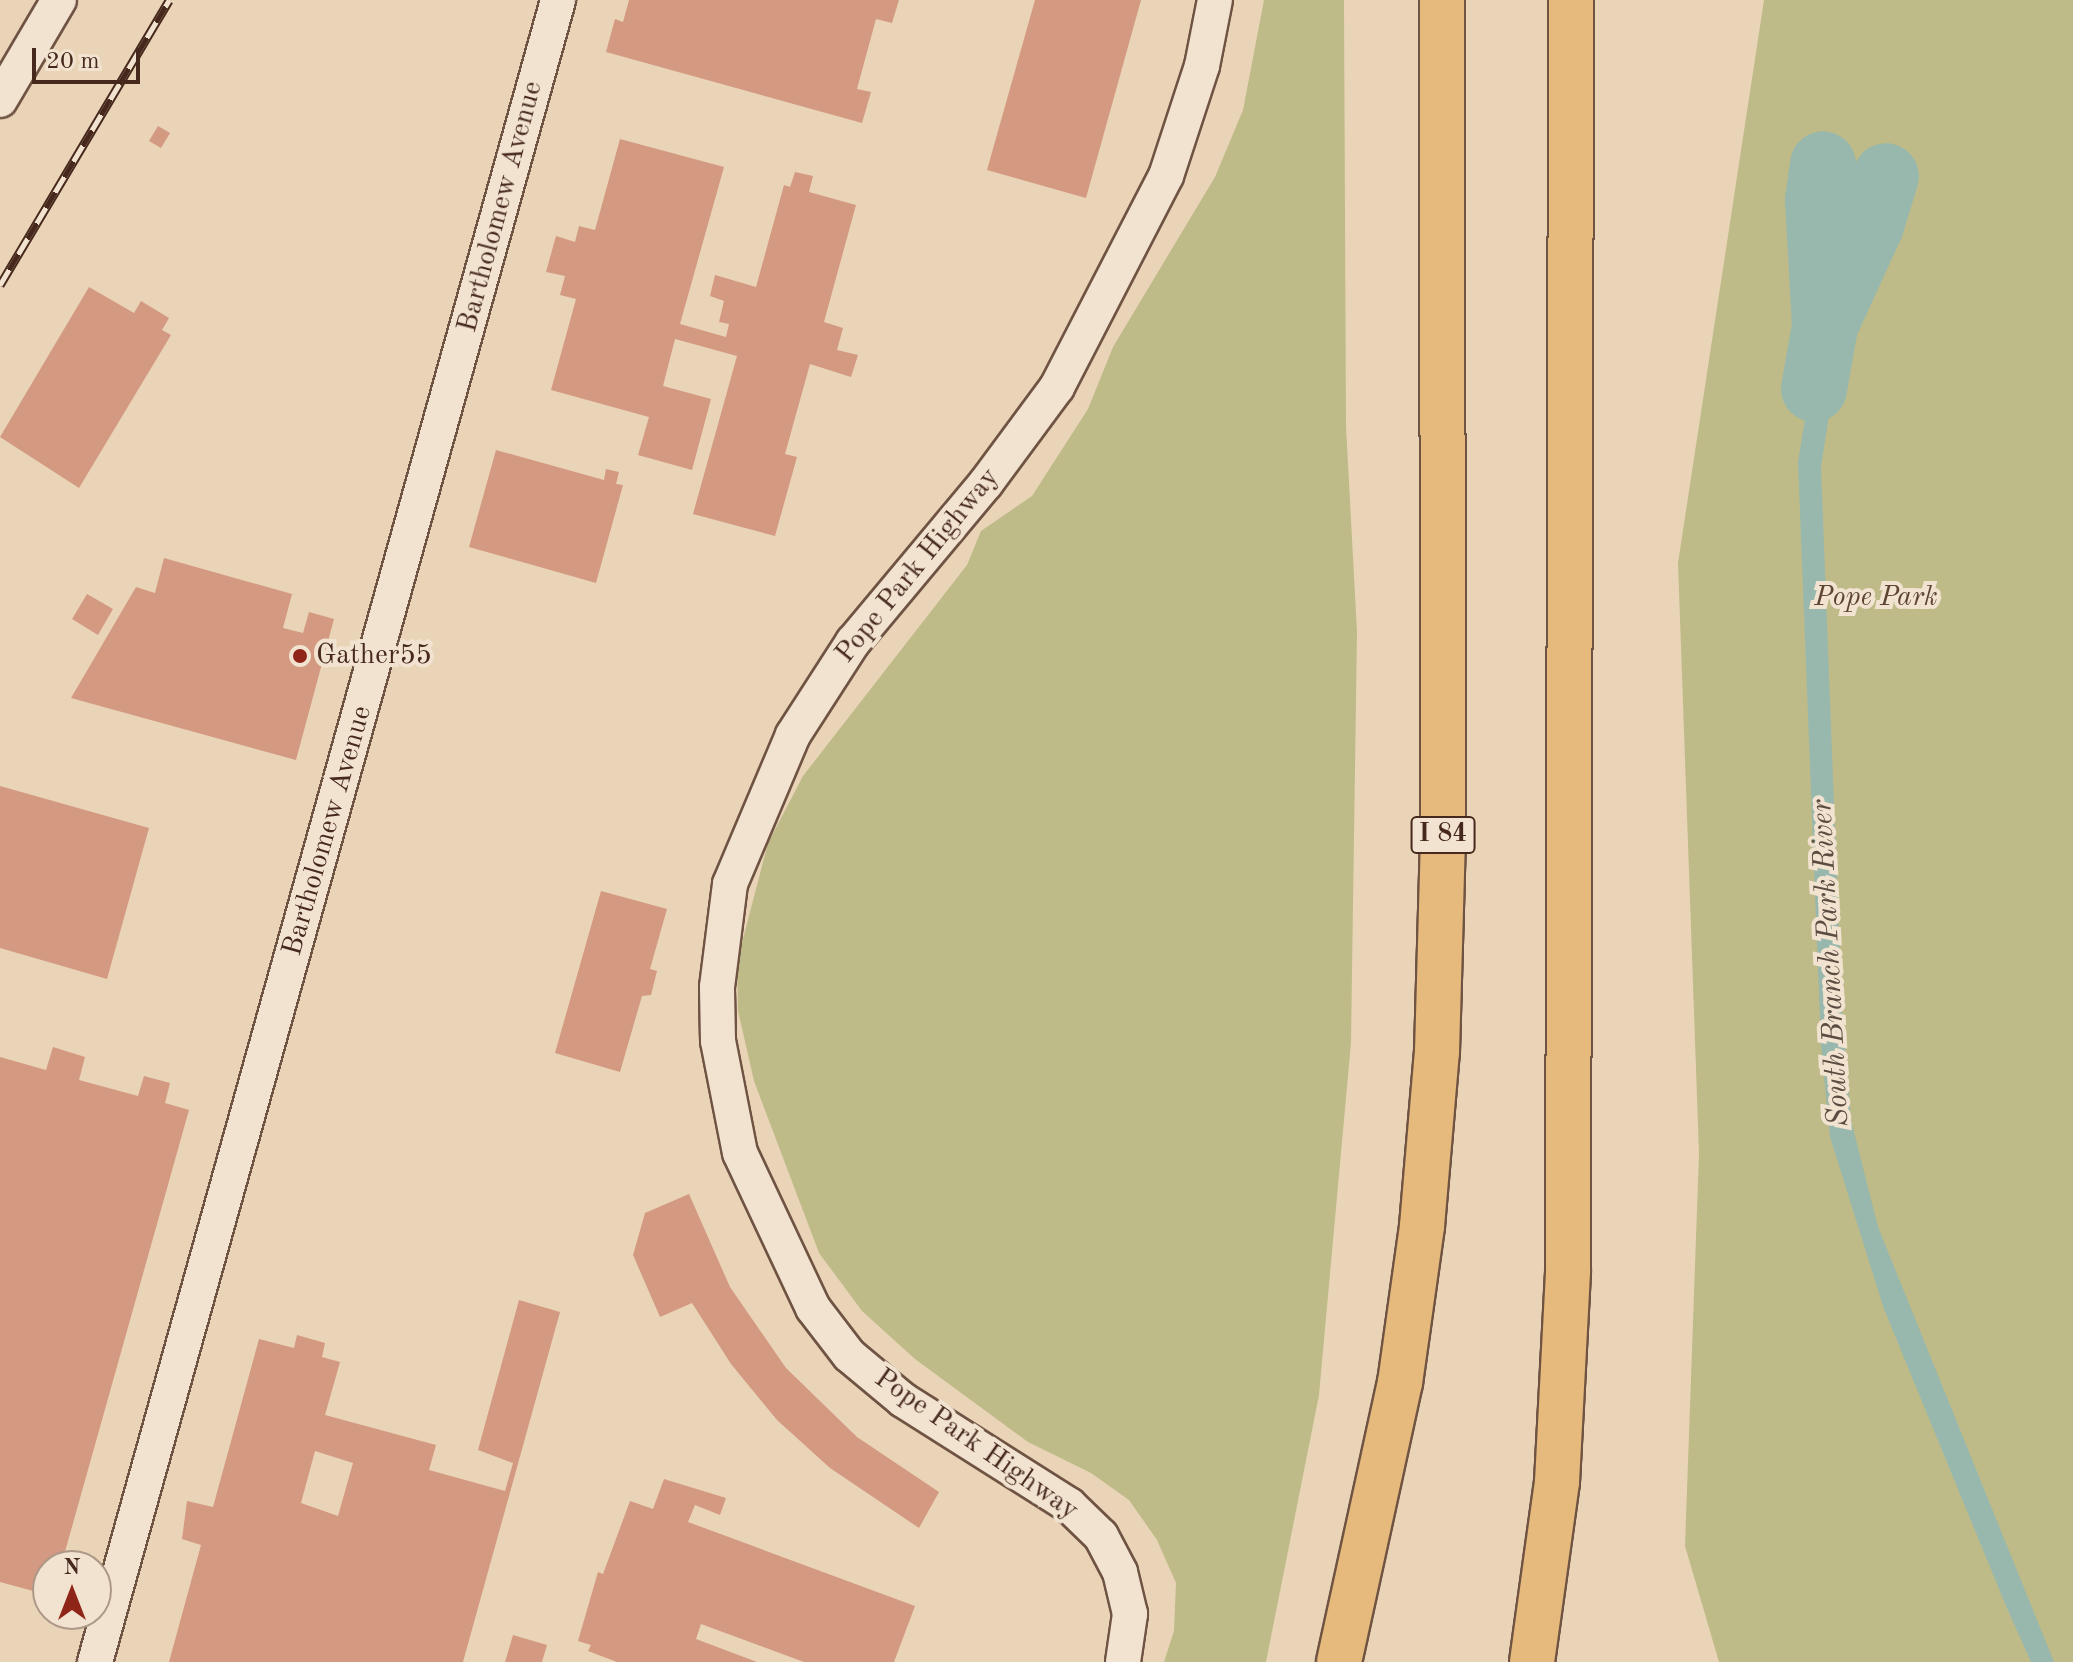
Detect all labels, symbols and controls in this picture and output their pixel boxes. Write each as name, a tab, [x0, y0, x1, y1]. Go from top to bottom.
scale bar	[36, 32, 144, 82]
text: 20 m	[46, 50, 100, 74]
street label: Bartholomew Avenue	[451, 78, 551, 336]
street label: Pope Park Highway	[829, 462, 1007, 670]
park label: Pope Park	[1814, 581, 1938, 615]
place label: Gather55	[316, 639, 432, 673]
marker: Gather55	[291, 647, 309, 665]
street label: Bartholomew Avenue	[276, 702, 380, 960]
water label: South Branch Park River	[1804, 798, 1858, 1128]
road number: I 84	[1409, 813, 1477, 857]
street label: Pope Park Highway	[868, 1362, 1084, 1528]
north arrow	[32, 1550, 112, 1630]
text: N	[64, 1557, 80, 1579]

